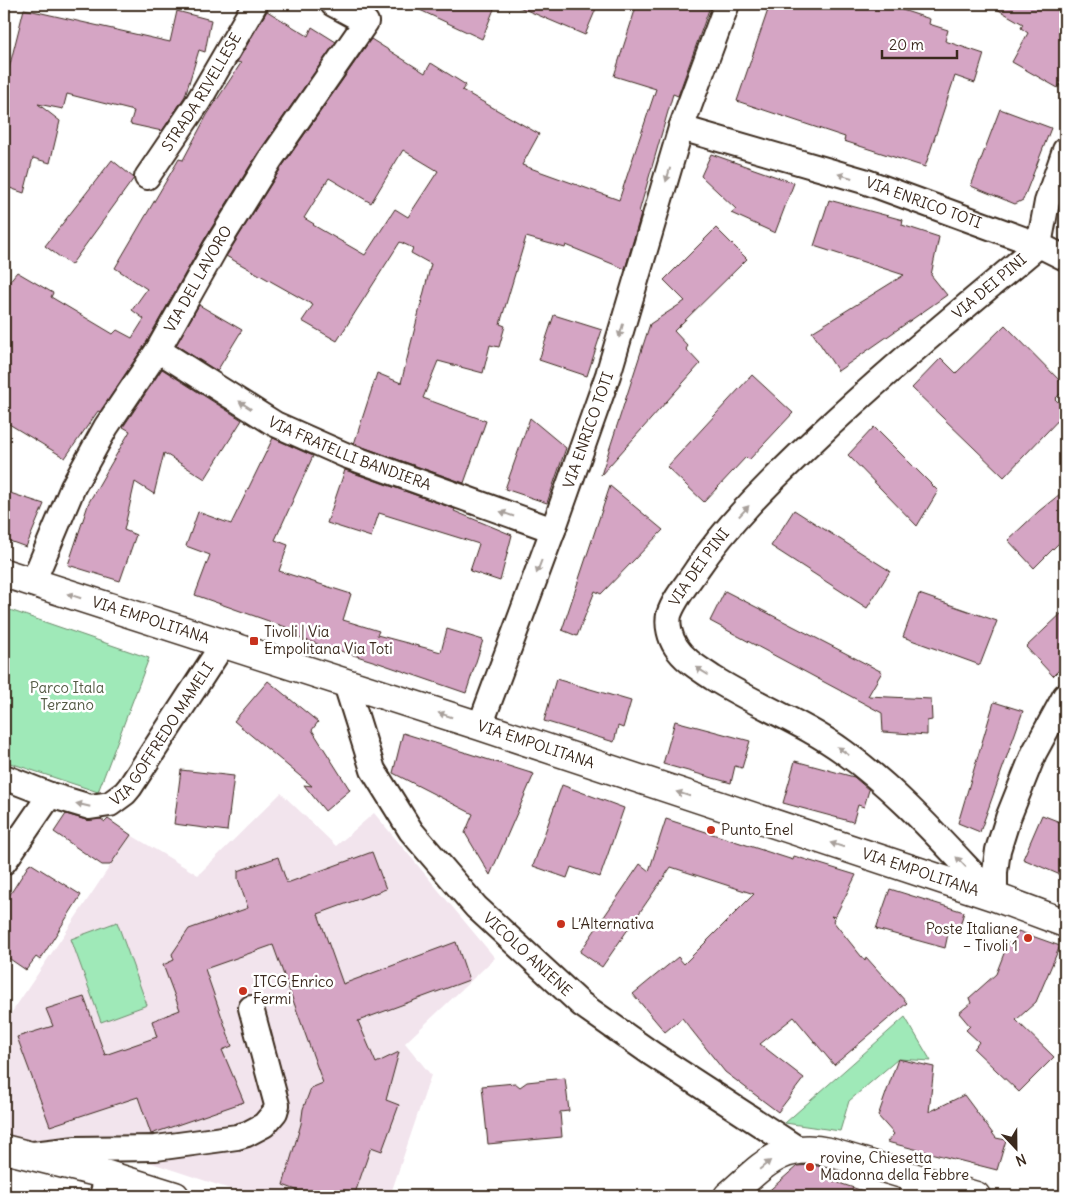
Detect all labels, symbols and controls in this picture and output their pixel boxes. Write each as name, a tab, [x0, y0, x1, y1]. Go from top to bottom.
scale bar	[882, 28, 956, 60]
street label: STRADA RIVELLESE	[157, 29, 245, 155]
text: 20 m	[889, 35, 924, 54]
one-way arrow	[663, 167, 671, 182]
one-way arrow	[837, 171, 852, 179]
street label: VIA ENRICO TOTI	[863, 172, 984, 232]
street label: VIA DEL LAVORO	[160, 222, 236, 336]
street label: VIA DEI PINI	[948, 250, 1030, 323]
one-way arrow	[617, 323, 625, 338]
street label: VIA ENRICO TOTI	[559, 369, 617, 491]
one-way arrow	[238, 401, 251, 410]
street label: VIA FRATELLI BANDIERA	[265, 412, 434, 494]
one-way arrow	[738, 505, 750, 517]
one-way arrow	[500, 510, 515, 517]
street label: VIA DEI PINI	[665, 524, 733, 609]
one-way arrow	[535, 560, 543, 574]
one-way arrow	[67, 591, 82, 599]
street label: VIA EMPOLITANA	[90, 592, 212, 648]
place label: Tivoli | Via Empolitana Via Toti	[264, 622, 393, 658]
marker: Tivoli | Via Empolitana Via Toti	[248, 635, 260, 647]
street label: VIA GOFFREDO MAMELI	[106, 659, 217, 810]
one-way arrow	[695, 666, 708, 675]
park label: Parco Itala Terzano	[30, 678, 105, 714]
one-way arrow	[438, 711, 453, 719]
street label: VIA EMPOLITANA	[475, 716, 598, 773]
one-way arrow	[836, 746, 849, 756]
one-way arrow	[675, 789, 690, 797]
one-way arrow	[76, 801, 91, 809]
place label: Punto Enel	[721, 820, 793, 839]
marker: Punto Enel	[705, 824, 717, 836]
one-way arrow	[829, 840, 844, 848]
street label: VIA EMPOLITANA	[859, 843, 982, 900]
one-way arrow	[955, 856, 967, 868]
street label: VICOLO ANIENE	[479, 908, 576, 1000]
place label: L’Alternativa	[571, 914, 655, 933]
marker: L’Alternativa	[555, 918, 567, 930]
place label: Poste Italiane – Tivoli 1	[926, 919, 1018, 955]
marker: Poste Italiane – Tivoli 1	[1022, 932, 1034, 944]
place label: ITCG Enrico Fermi	[253, 972, 334, 1008]
marker: ITCG Enrico Fermi	[237, 985, 249, 997]
north arrow	[992, 1122, 1042, 1172]
place label: rovine, Chiesetta Madonna della Febbre	[820, 1148, 969, 1184]
text: N	[1013, 1150, 1029, 1170]
one-way arrow	[758, 1159, 771, 1170]
marker: rovine, Chiesetta Madonna della Febbre	[804, 1161, 816, 1173]

